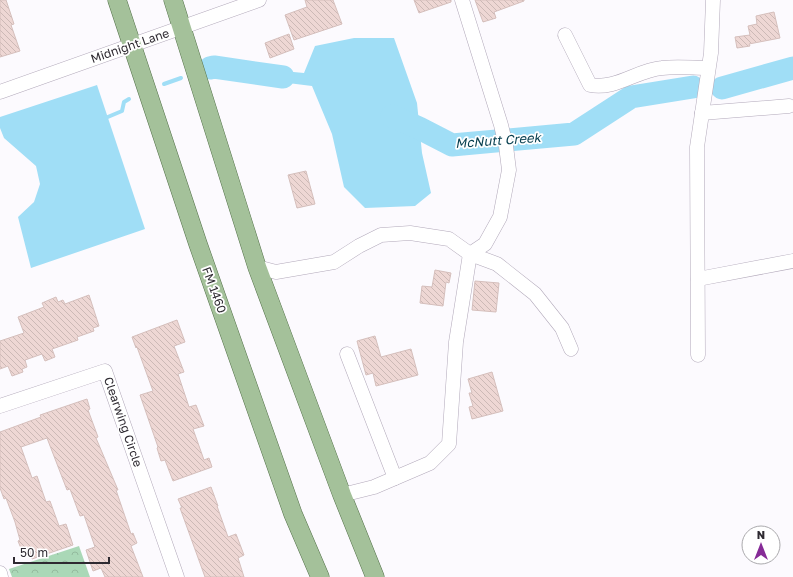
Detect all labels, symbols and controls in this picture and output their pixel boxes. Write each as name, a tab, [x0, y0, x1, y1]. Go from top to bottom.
street label: Midnight Lane	[89, 25, 171, 66]
water label: McNutt Creek	[455, 129, 543, 151]
street label: FM 1460	[199, 265, 230, 315]
street label: Clearwing Circle	[101, 375, 146, 469]
north arrow	[741, 525, 781, 565]
text: N	[757, 528, 765, 541]
scale bar	[14, 539, 109, 565]
text: 50 m	[20, 545, 48, 560]

